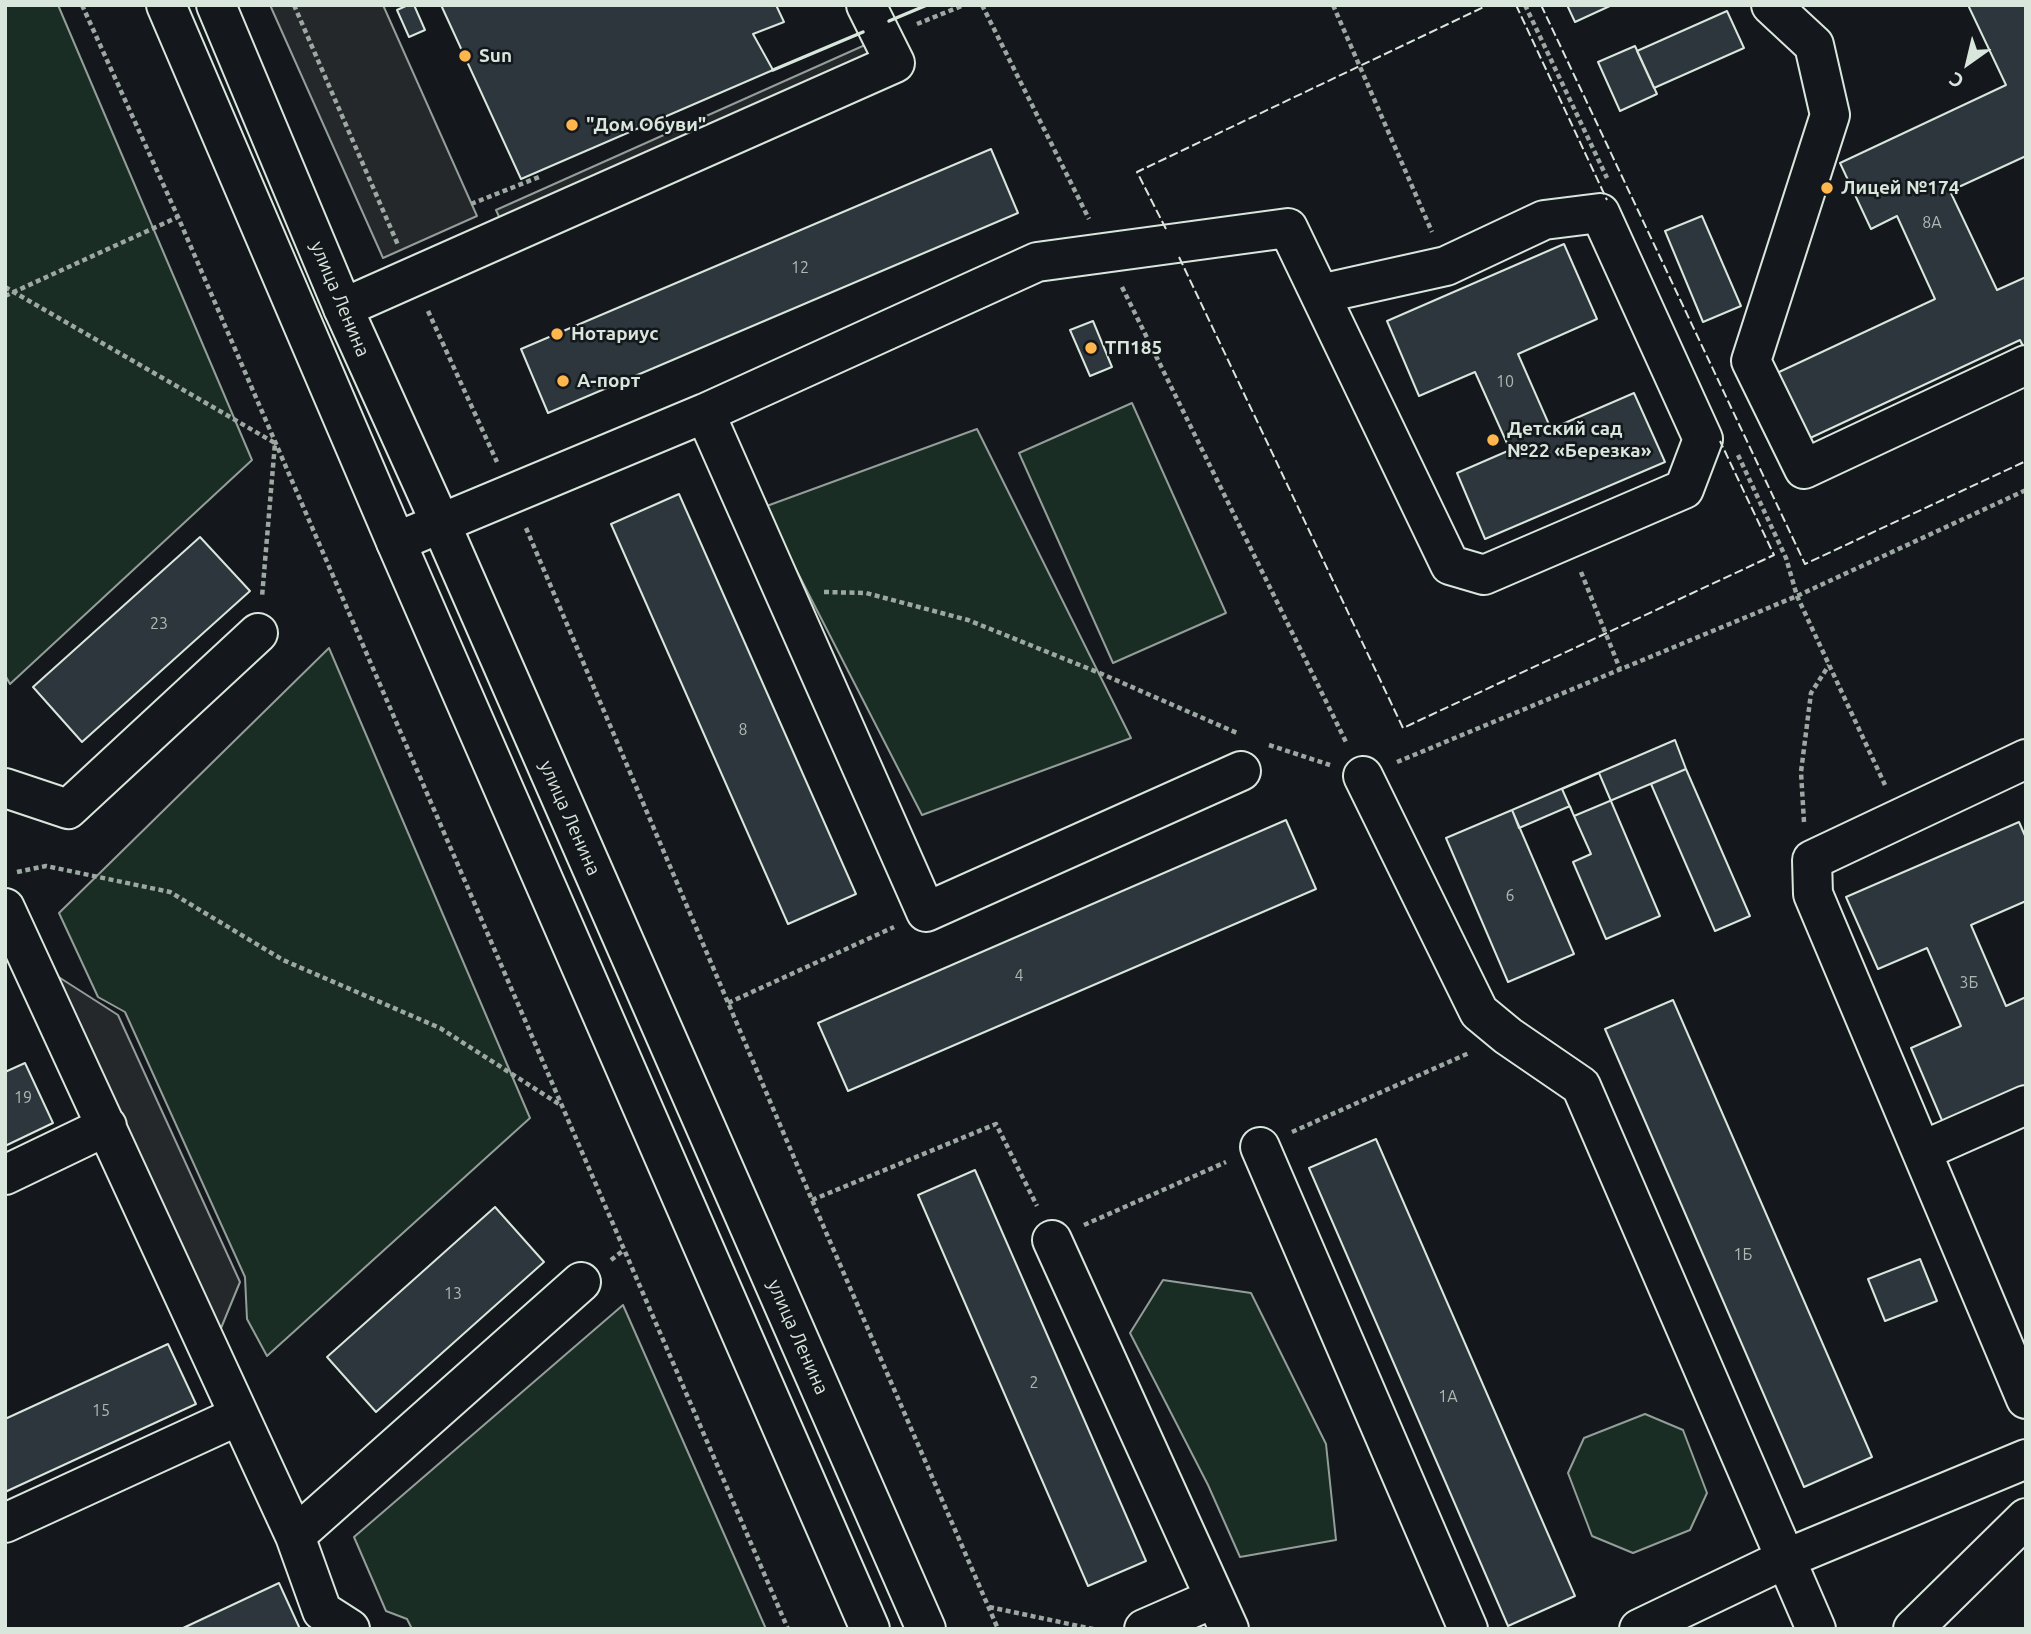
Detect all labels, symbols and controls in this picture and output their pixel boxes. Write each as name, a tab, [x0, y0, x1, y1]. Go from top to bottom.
north arrow	[1933, 28, 2003, 98]
place label: Sun	[479, 45, 512, 67]
marker: Sun	[457, 48, 473, 64]
text: С	[1945, 68, 1967, 93]
place label: "Дом Обуви"	[586, 114, 706, 136]
marker: "Дом Обуви"	[564, 117, 580, 133]
place label: Лицей №174	[1841, 177, 1959, 199]
marker: Лицей №174	[1819, 180, 1835, 196]
house number: 8А	[1922, 213, 1942, 233]
street label: улица Ленина	[305, 238, 375, 360]
house number: 12	[791, 258, 809, 278]
place label: Нотариус	[571, 323, 659, 345]
marker: Нотариус	[549, 326, 565, 342]
place label: ТП185	[1105, 337, 1162, 359]
marker: ТП185	[1083, 340, 1099, 356]
place label: А-порт	[577, 370, 640, 392]
house number: 10	[1496, 372, 1514, 392]
marker: А-порт	[555, 373, 571, 389]
place label: Детский сад №22 «Березка»	[1507, 418, 1651, 462]
marker: Детский сад №22 «Березка»	[1485, 432, 1501, 448]
house number: 23	[150, 614, 168, 634]
house number: 8	[738, 720, 748, 740]
street label: улица Ленина	[535, 757, 605, 879]
house number: 6	[1505, 886, 1515, 906]
house number: 4	[1014, 966, 1024, 986]
house number: 3Б	[1960, 973, 1978, 993]
house number: 19	[14, 1088, 32, 1108]
house number: 1Б	[1734, 1245, 1752, 1265]
street label: улица Ленина	[763, 1276, 833, 1398]
house number: 13	[444, 1284, 462, 1304]
house number: 2	[1029, 1373, 1039, 1393]
house number: 1А	[1438, 1387, 1458, 1407]
house number: 15	[92, 1401, 110, 1421]

